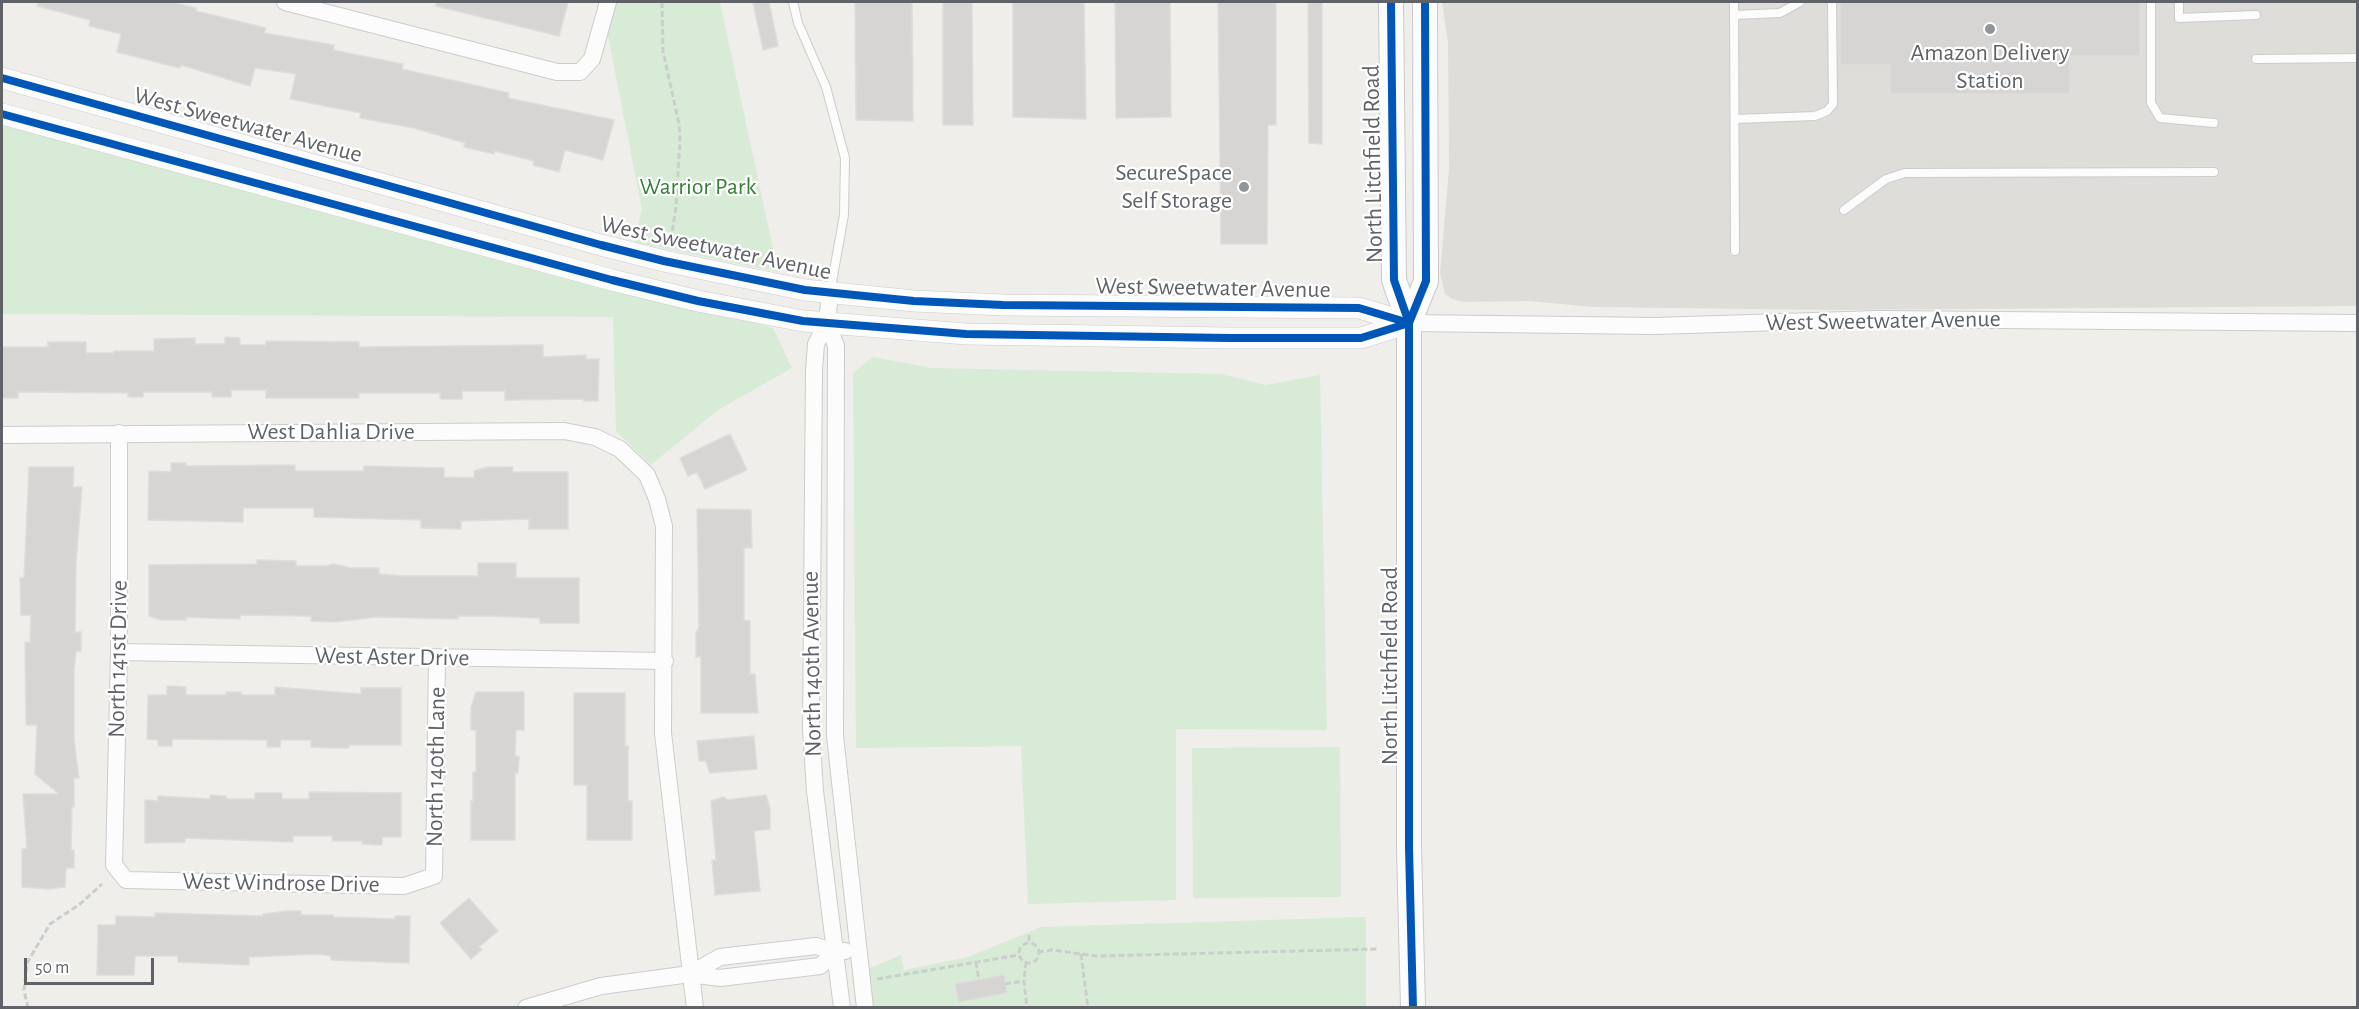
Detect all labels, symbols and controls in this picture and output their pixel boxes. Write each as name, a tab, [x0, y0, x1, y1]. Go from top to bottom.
marker: Amazon Delivery Station	[1983, 22, 1997, 36]
place label: Amazon Delivery Station	[1911, 39, 2069, 95]
street label: North Litchfield Road	[1357, 65, 1389, 263]
street label: West Sweetwater Avenue	[131, 81, 365, 169]
place label: SecureSpace Self Storage	[1115, 159, 1232, 215]
park label: Warrior Park	[640, 173, 756, 201]
marker: SecureSpace Self Storage	[1237, 180, 1251, 194]
street label: West Sweetwater Avenue	[598, 209, 834, 287]
street label: West Sweetwater Avenue	[1095, 272, 1331, 304]
street label: West Sweetwater Avenue	[1765, 305, 2001, 337]
street label: West Dahlia Drive	[247, 418, 415, 446]
street label: North Litchfield Road	[1376, 567, 1404, 765]
street label: North 140th Avenue	[796, 571, 828, 757]
street label: North 141st Drive	[102, 580, 134, 738]
street label: West Aster Drive	[314, 641, 470, 673]
street label: North 140th Lane	[420, 687, 452, 847]
street label: West Windrose Drive	[182, 867, 380, 899]
scale bar	[27, 946, 158, 984]
text: 50 m	[35, 959, 69, 977]

